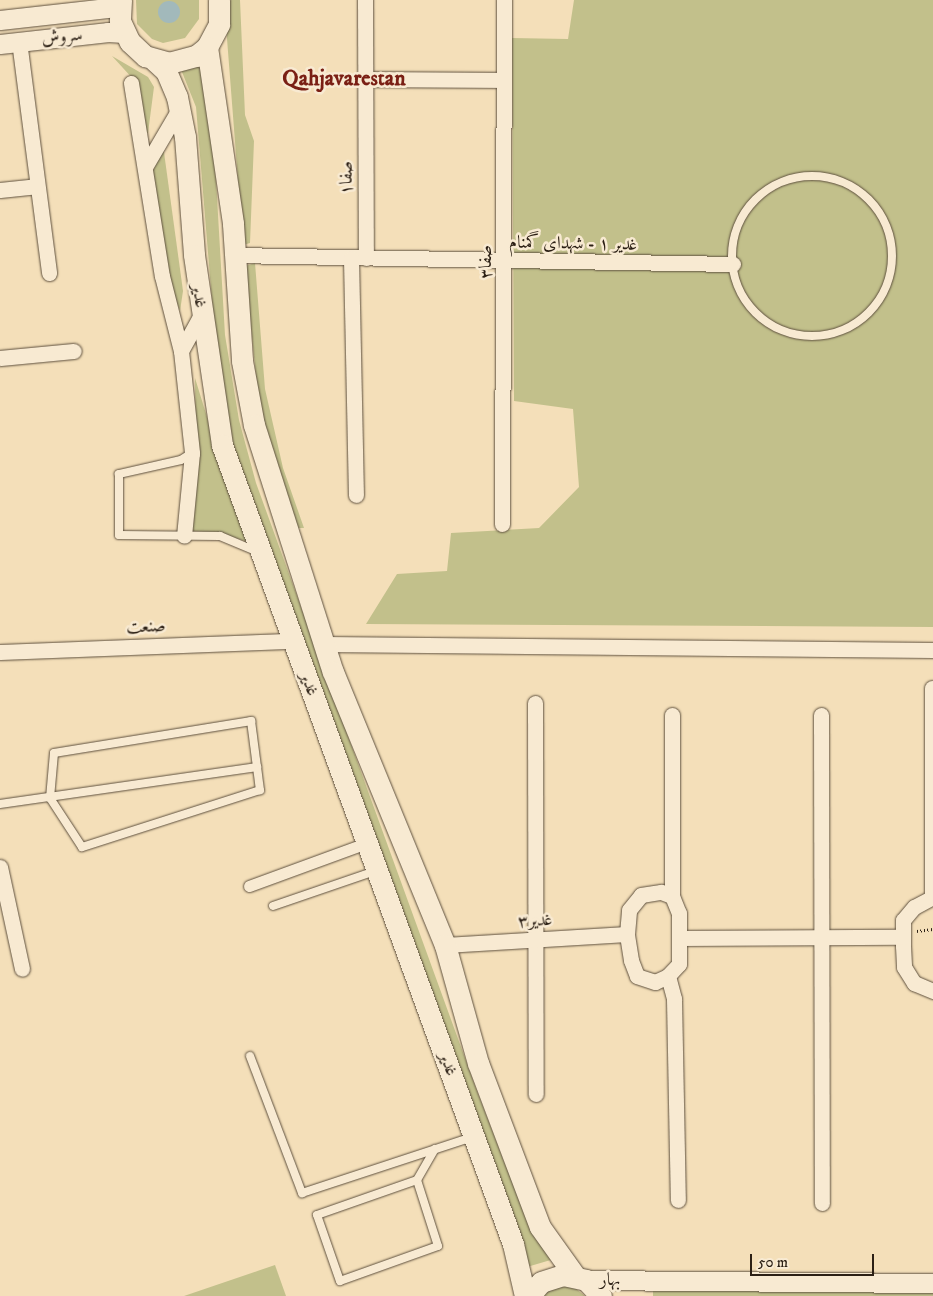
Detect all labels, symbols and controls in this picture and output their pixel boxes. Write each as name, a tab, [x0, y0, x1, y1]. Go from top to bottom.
street label: سروش	[40, 24, 84, 50]
district label: Qahjavarestan	[282, 66, 406, 92]
street label: صفا۱	[336, 161, 358, 195]
street label: غدیر ۱ - شهدای گمنام	[509, 232, 637, 256]
street label: صفا۳	[475, 245, 497, 279]
street label: غدیر	[187, 283, 211, 309]
street label: صنعت	[126, 616, 166, 638]
street label: غدیر	[295, 669, 323, 699]
street label: غدیر۳	[517, 909, 553, 933]
street label: غدیر	[434, 1049, 462, 1079]
scale bar	[753, 1244, 877, 1276]
text: 50 m	[758, 1253, 788, 1272]
street label: بهار	[600, 1269, 620, 1291]

